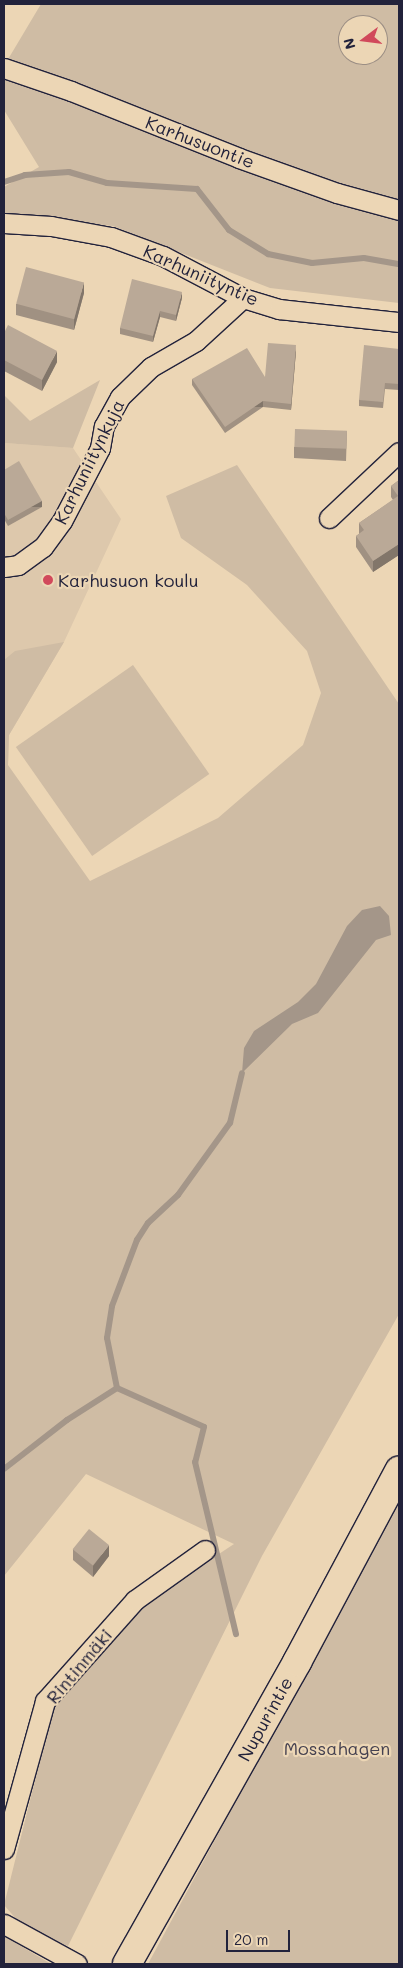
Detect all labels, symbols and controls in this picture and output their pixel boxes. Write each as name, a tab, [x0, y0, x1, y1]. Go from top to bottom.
north arrow	[338, 15, 388, 65]
text: N	[338, 36, 360, 51]
street label: Karhusuontie	[142, 111, 258, 173]
street label: Karhuniityntie	[140, 240, 262, 310]
street label: Karhuniitynkuja	[49, 396, 129, 528]
place label: Karhusuon koulu	[58, 569, 199, 591]
marker: Karhusuon koulu	[42, 574, 54, 586]
street label: Rintinmäki	[41, 1624, 117, 1708]
street label: Nupurintie	[233, 1673, 297, 1765]
park label: Mossahagen	[284, 1737, 390, 1759]
scale bar	[228, 1920, 292, 1952]
text: 20 m	[234, 1929, 268, 1949]

